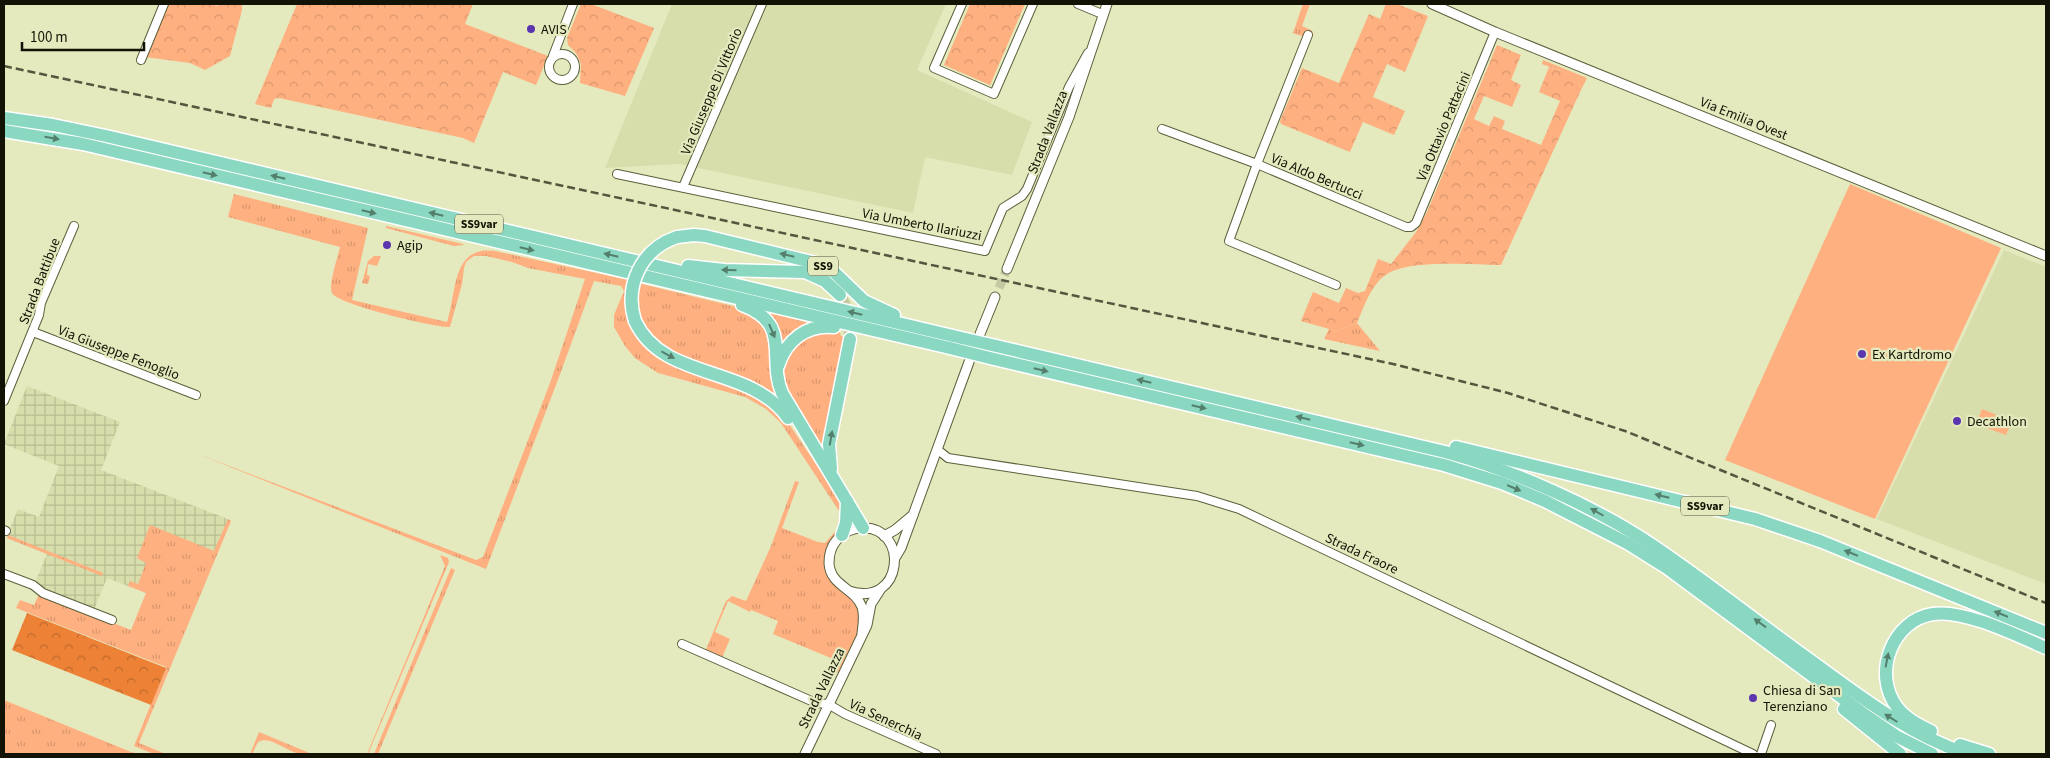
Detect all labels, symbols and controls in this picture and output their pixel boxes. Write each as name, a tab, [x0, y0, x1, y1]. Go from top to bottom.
scale bar	[22, 20, 145, 52]
place label: AVIS	[541, 20, 567, 40]
marker: AVIS	[525, 23, 537, 35]
street label: Via Giuseppe Di Vittorio	[676, 25, 748, 158]
text: 100 m	[30, 27, 68, 48]
street label: Via Ottavio Pattacini	[1412, 69, 1476, 184]
street label: Strada Vallazza	[1023, 88, 1073, 177]
street label: Via Emilia Ovest	[1697, 92, 1791, 146]
one-way arrow	[44, 135, 60, 143]
street label: Via Aldo Bertucci	[1268, 149, 1366, 205]
one-way arrow	[203, 170, 218, 178]
one-way arrow	[270, 173, 286, 181]
street label: Via Umberto Ilariuzzi	[860, 204, 983, 246]
one-way arrow	[361, 208, 376, 216]
one-way arrow	[429, 210, 444, 218]
road number: SS9var	[455, 214, 503, 233]
street label: Strada Battibue	[14, 235, 66, 327]
place label: Agip	[397, 236, 423, 256]
marker: Agip	[381, 239, 393, 251]
one-way arrow	[519, 245, 534, 253]
one-way arrow	[604, 251, 619, 259]
one-way arrow	[779, 251, 794, 259]
road number: SS9	[808, 256, 838, 276]
one-way arrow	[721, 266, 737, 274]
one-way arrow	[847, 309, 862, 317]
street label: Via Giuseppe Fenoglio	[55, 321, 182, 385]
one-way arrow	[768, 324, 776, 338]
place label: Ex Kartdromo	[1872, 345, 1952, 365]
marker: Ex Kartdromo	[1856, 348, 1868, 360]
one-way arrow	[661, 351, 674, 360]
one-way arrow	[1034, 366, 1049, 374]
one-way arrow	[1137, 377, 1152, 385]
one-way arrow	[1192, 403, 1207, 411]
place label: Decathlon	[1967, 412, 2027, 432]
one-way arrow	[1295, 414, 1310, 422]
marker: Decathlon	[1951, 415, 1963, 427]
one-way arrow	[827, 430, 835, 446]
one-way arrow	[1350, 440, 1365, 448]
one-way arrow	[1507, 485, 1521, 493]
one-way arrow	[1654, 492, 1669, 500]
road number: SS9var	[1681, 496, 1729, 516]
one-way arrow	[1590, 508, 1603, 517]
street label: Strada Fraore	[1322, 528, 1401, 580]
one-way arrow	[1843, 549, 1858, 556]
one-way arrow	[1994, 610, 2008, 618]
one-way arrow	[1753, 618, 1767, 628]
street label: Strada Vallazza	[794, 645, 850, 732]
one-way arrow	[1883, 653, 1891, 668]
place label: Chiesa di San Terenziano	[1763, 681, 1841, 717]
marker: Chiesa di San Terenziano	[1747, 692, 1759, 704]
street label: Via Senerchia	[846, 694, 925, 746]
one-way arrow	[1885, 714, 1898, 723]

